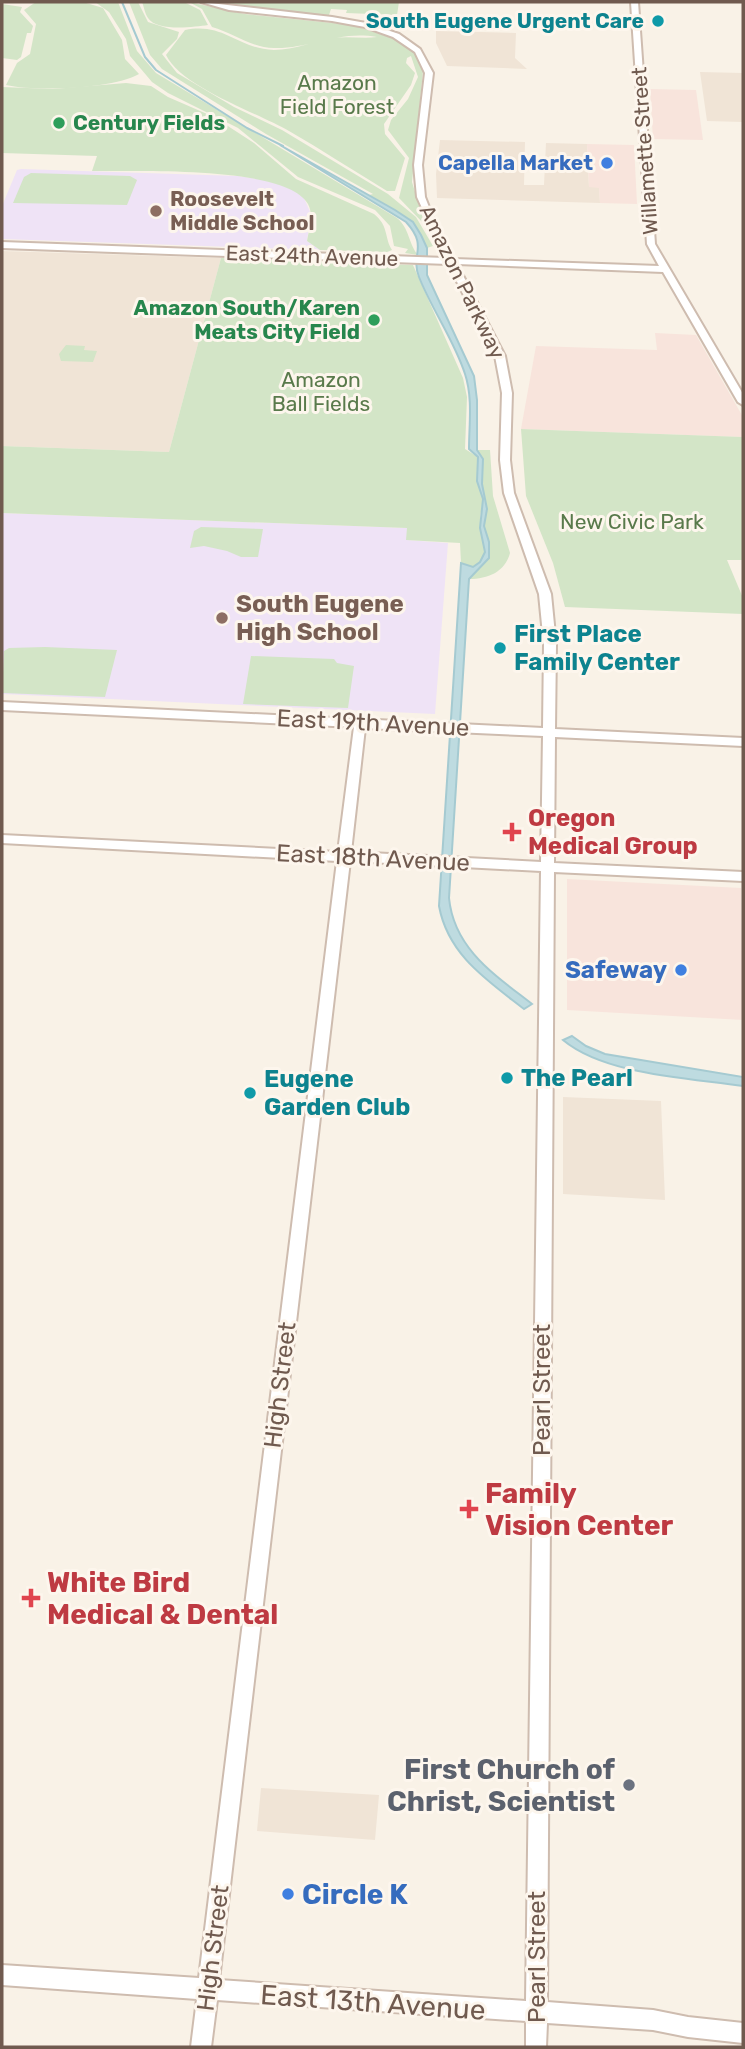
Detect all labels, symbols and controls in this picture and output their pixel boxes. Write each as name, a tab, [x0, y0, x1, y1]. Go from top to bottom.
place label: South Eugene Urgent Care	[366, 8, 644, 33]
marker: South Eugene Urgent Care	[650, 13, 666, 29]
street label: Willamette Street	[626, 66, 663, 236]
park label: Amazon Field Forest	[280, 70, 394, 119]
place label: Century Fields	[73, 110, 225, 135]
marker: Century Fields	[51, 115, 67, 131]
place label: Capella Market	[438, 150, 593, 175]
marker: Capella Market	[599, 155, 615, 171]
place label: Roosevelt Middle School	[170, 186, 314, 235]
street label: Amazon Parkway	[414, 201, 511, 363]
marker: Roosevelt Middle School	[148, 203, 164, 219]
street label: East 24th Avenue	[225, 240, 399, 271]
place label: Amazon South/Karen Meats City Field	[134, 295, 360, 344]
marker: Amazon South/Karen Meats City Field	[366, 312, 382, 328]
park label: Amazon Ball Fields	[272, 367, 370, 416]
park label: New Civic Park	[560, 509, 704, 534]
place label: South Eugene High School	[236, 590, 404, 646]
marker: South Eugene High School	[214, 610, 230, 626]
place label: First Place Family Center	[514, 620, 680, 676]
marker: First Place Family Center	[492, 640, 508, 656]
street label: East 19th Avenue	[276, 704, 470, 742]
place label: Oregon Medical Group	[528, 804, 698, 860]
marker: Oregon Medical Group	[502, 822, 522, 842]
street label: East 18th Avenue	[275, 839, 471, 877]
place label: Safeway	[565, 956, 667, 984]
marker: Safeway	[673, 962, 689, 978]
place label: The Pearl	[521, 1064, 633, 1092]
place label: Eugene Garden Club	[264, 1065, 410, 1121]
marker: The Pearl	[499, 1070, 515, 1086]
marker: Eugene Garden Club	[242, 1085, 258, 1101]
street label: High Street	[258, 1320, 302, 1450]
street label: Pearl Street	[528, 1324, 556, 1456]
place label: Family Vision Center	[485, 1477, 674, 1542]
marker: Family Vision Center	[459, 1499, 479, 1519]
place label: White Bird Medical & Dental	[47, 1566, 278, 1631]
marker: White Bird Medical & Dental	[21, 1588, 41, 1608]
place label: First Church of Christ, Scientist	[387, 1753, 616, 1818]
marker: First Church of Christ, Scientist	[621, 1777, 637, 1793]
place label: Circle K	[302, 1878, 408, 1911]
street label: High Street	[191, 1883, 235, 2013]
marker: Circle K	[280, 1886, 296, 1902]
street label: Pearl Street	[523, 1891, 551, 2023]
street label: East 13th Avenue	[259, 1978, 487, 2027]

